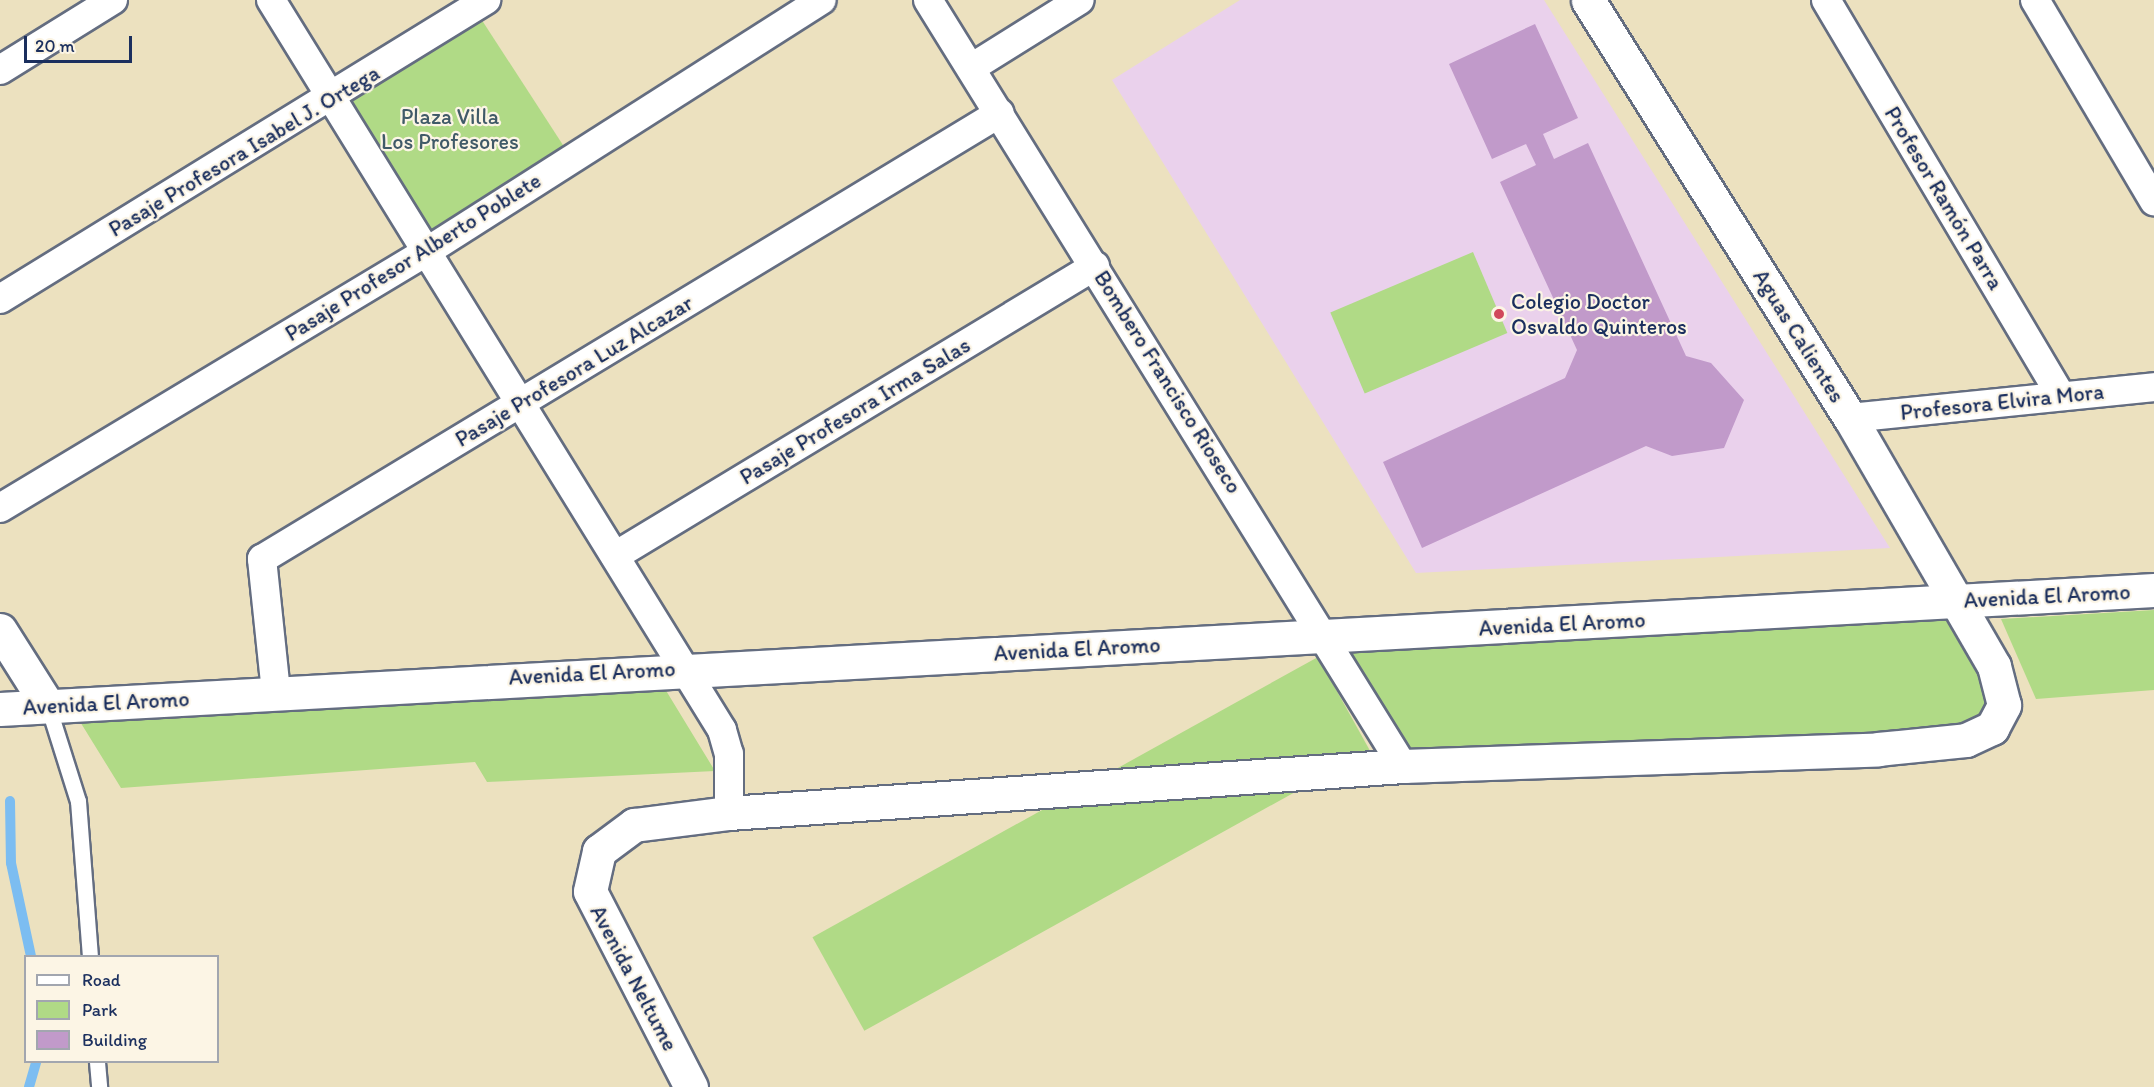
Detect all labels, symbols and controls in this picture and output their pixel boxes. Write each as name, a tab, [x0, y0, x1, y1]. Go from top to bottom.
scale bar	[27, 24, 135, 62]
text: 20 m	[35, 35, 75, 57]
street label: Pasaje Profesora Isabel J. Ortega	[104, 59, 384, 243]
street label: Profesor Ramón Parra	[1879, 102, 2009, 294]
park label: Plaza Villa Los Profesores	[381, 103, 519, 154]
street label: Pasaje Profesor Alberto Poblete	[280, 167, 546, 347]
street label: Aguas Calientes	[1748, 265, 1850, 407]
street label: Bombero Francisco Rioseco	[1089, 266, 1247, 498]
place label: Colegio Doctor Osvaldo Quinteros	[1511, 288, 1688, 340]
street label: Pasaje Profesora Luz Alcazar	[451, 290, 697, 452]
marker: Colegio Doctor Osvaldo Quinteros	[1492, 307, 1506, 321]
street label: Pasaje Profesora Irma Salas	[735, 332, 975, 490]
street label: Profesora Elvira Mora	[1899, 378, 2105, 426]
street label: Avenida El Aromo	[1963, 578, 2131, 614]
street label: Avenida El Aromo	[1478, 606, 1646, 642]
street label: Avenida El Aromo	[993, 631, 1161, 667]
street label: Avenida El Aromo	[508, 655, 676, 691]
street label: Avenida El Aromo	[22, 685, 190, 721]
street label: Avenida Neltume	[585, 901, 683, 1055]
legend	[24, 955, 219, 1063]
text: Road	[82, 969, 121, 991]
text: Park	[82, 999, 117, 1021]
text: Building	[82, 1029, 147, 1051]

